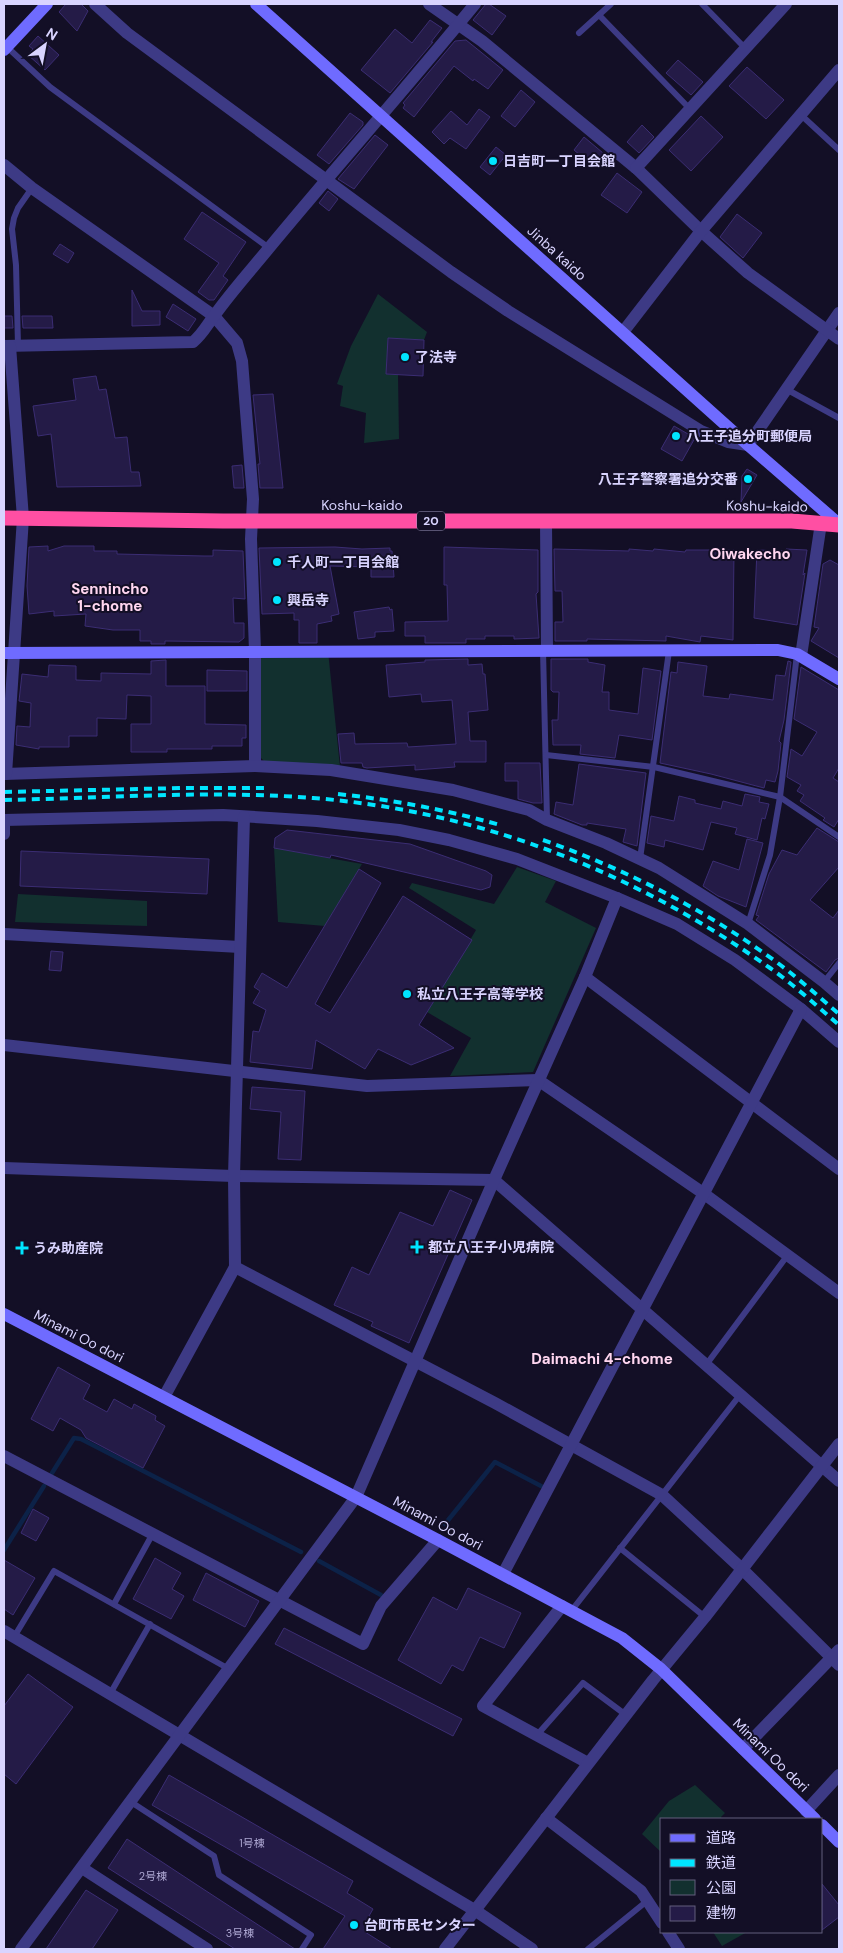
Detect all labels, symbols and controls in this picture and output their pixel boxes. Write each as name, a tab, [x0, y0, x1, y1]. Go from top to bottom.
north arrow	[20, 20, 70, 70]
text: N	[43, 24, 61, 44]
place label: 日吉町一丁目会館	[503, 152, 615, 170]
marker: 日吉町一丁目会館	[487, 155, 499, 167]
street label: Jinba kaido	[524, 222, 590, 284]
place label: 了法寺	[415, 348, 457, 366]
marker: 了法寺	[399, 351, 411, 363]
place label: 八王子追分町郵便局	[686, 427, 812, 445]
marker: 八王子追分町郵便局	[670, 430, 682, 442]
place label: 八王子警察署追分交番	[598, 470, 738, 488]
marker: 八王子警察署追分交番	[742, 473, 754, 485]
street label: Koshu-kaido	[321, 496, 403, 514]
street label: Koshu-kaido	[726, 496, 808, 516]
road number: 20	[417, 512, 445, 530]
district label: Oiwakecho	[709, 544, 791, 564]
place label: 千人町一丁目会館	[287, 553, 399, 571]
marker: 千人町一丁目会館	[271, 556, 283, 568]
district label: Sennincho 1-chome	[71, 579, 149, 616]
place label: 興岳寺	[287, 591, 329, 609]
marker: 興岳寺	[271, 594, 283, 606]
place label: 私立八王子高等学校	[417, 985, 543, 1003]
marker: 私立八王子高等学校	[401, 988, 413, 1000]
place label: 都立八王子小児病院	[428, 1238, 554, 1256]
place label: うみ助産院	[33, 1239, 103, 1257]
marker: 都立八王子小児病院	[410, 1240, 424, 1254]
marker: うみ助産院	[15, 1241, 29, 1255]
street label: Minami Oo dori	[31, 1306, 127, 1366]
district label: Daimachi 4-chome	[531, 1349, 673, 1369]
street label: Minami Oo dori	[390, 1492, 486, 1554]
street label: Minami Oo dori	[729, 1714, 813, 1796]
legend	[660, 1818, 823, 1933]
text: 道路	[706, 1828, 736, 1848]
house number: 1号棟	[239, 1836, 265, 1850]
text: 鉄道	[706, 1853, 736, 1873]
house number: 2号棟	[139, 1869, 167, 1883]
text: 公園	[706, 1878, 736, 1898]
text: 建物	[706, 1903, 736, 1923]
place label: 台町市民センター	[364, 1916, 476, 1934]
marker: 台町市民センター	[348, 1919, 360, 1931]
house number: 3号棟	[226, 1926, 254, 1940]

